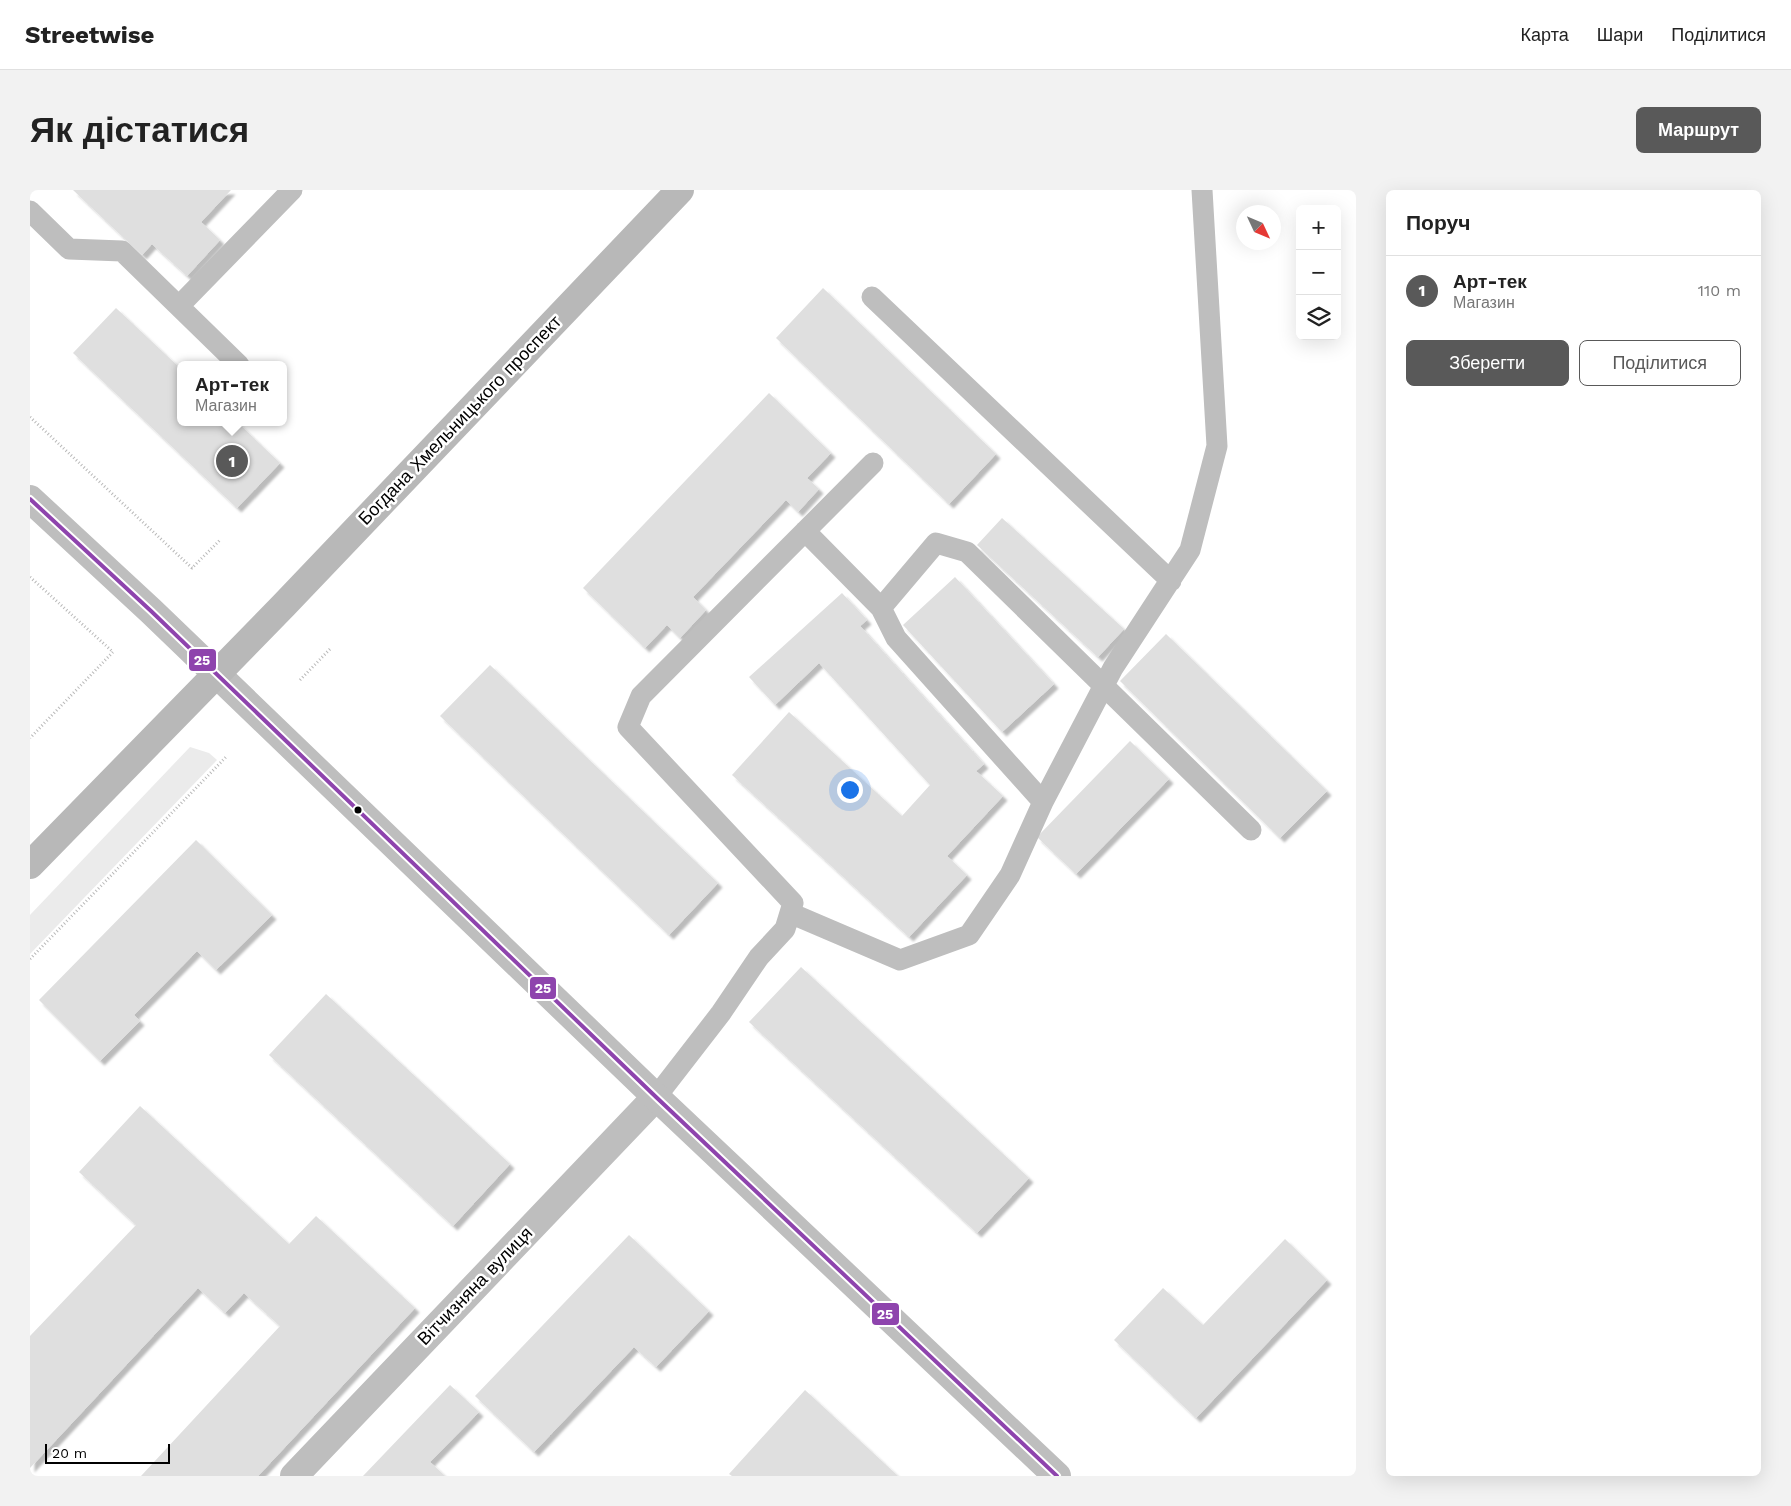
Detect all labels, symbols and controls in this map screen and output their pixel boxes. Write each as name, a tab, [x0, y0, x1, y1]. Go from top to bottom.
text: Streetwise	[25, 21, 154, 49]
text: Карта	[1521, 24, 1569, 45]
text: Шари	[1597, 24, 1643, 45]
text: Поділитися	[1671, 24, 1766, 45]
button: Маршрут	[1636, 107, 1761, 153]
text: Як дістатися	[30, 109, 249, 151]
north arrow	[1236, 205, 1281, 250]
map controls	[1296, 205, 1341, 340]
button: +	[1296, 205, 1341, 250]
text: Поруч	[1406, 210, 1470, 235]
button: −	[1296, 250, 1341, 295]
text: Арт-тек	[1453, 270, 1527, 293]
text: 1	[1419, 281, 1425, 300]
text: 110 m	[1698, 281, 1741, 300]
text: Магазин	[1453, 293, 1515, 312]
button: layers	[1296, 295, 1341, 340]
street label: Богдана Хмельницького проспект	[354, 311, 565, 529]
button: Зберегти	[1406, 340, 1569, 386]
button: Поділитися	[1579, 340, 1741, 386]
popup	[177, 361, 287, 426]
text: Арт-тек	[195, 373, 269, 396]
text: Магазин	[195, 396, 257, 415]
pin: 1	[216, 442, 248, 480]
line badge: 25	[188, 648, 217, 672]
text: 25	[194, 652, 210, 668]
your location	[837, 777, 863, 803]
unlabelled marker	[353, 805, 363, 815]
line badge: 25	[529, 976, 557, 1000]
text: 25	[535, 980, 551, 996]
street label: Вітчизняна вулиця	[413, 1222, 536, 1349]
line badge: 25	[871, 1302, 900, 1326]
text: 25	[877, 1306, 893, 1322]
scale bar	[45, 1441, 170, 1464]
text: 20 m	[52, 1445, 87, 1461]

